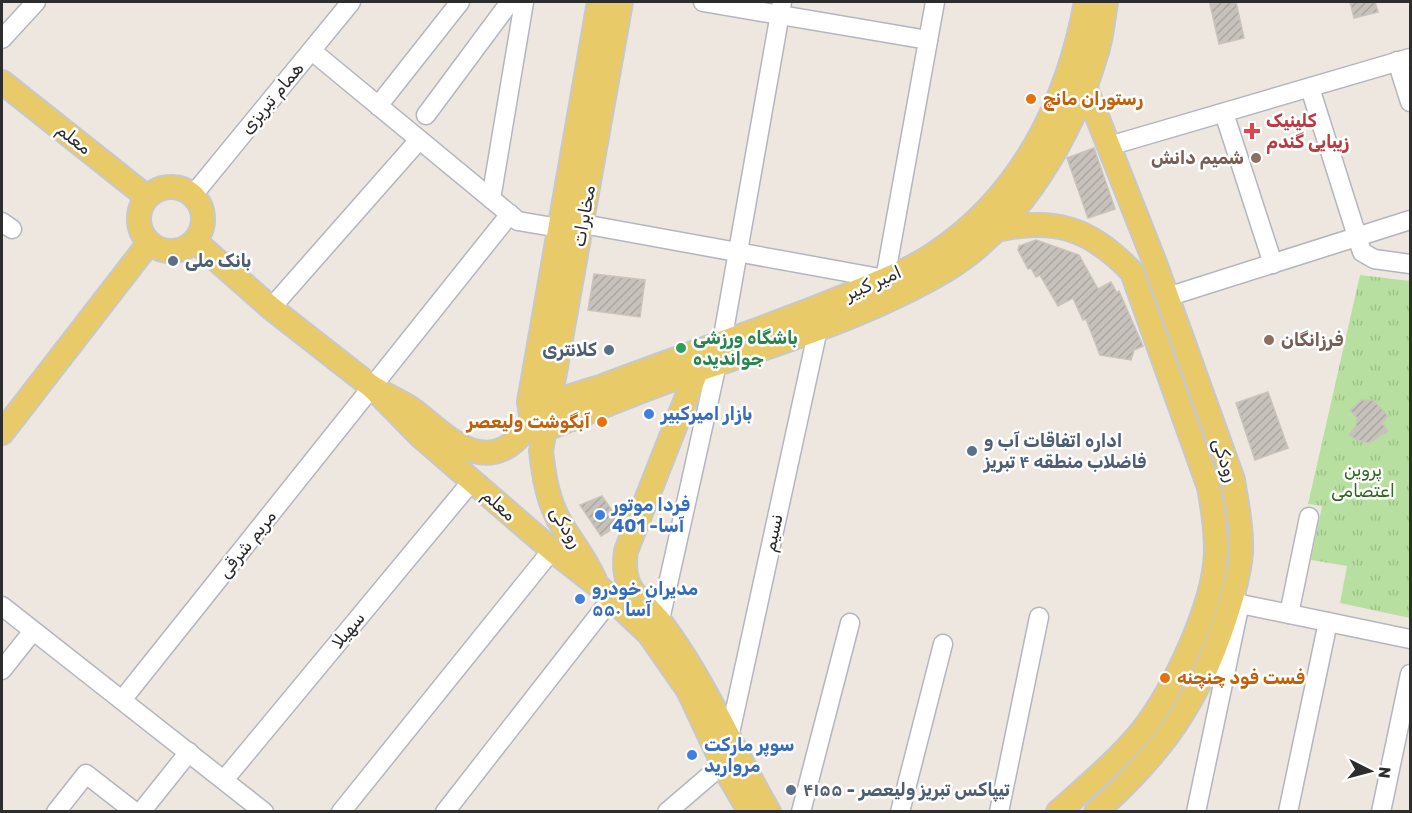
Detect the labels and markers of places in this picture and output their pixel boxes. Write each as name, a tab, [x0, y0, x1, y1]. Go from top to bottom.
place label: رستوران مانچ	[1043, 88, 1143, 112]
marker: رستوران مانچ	[1024, 92, 1038, 106]
place label: کلینیک زیبایی گندم	[1266, 110, 1349, 154]
marker: کلینیک زیبایی گندم	[1243, 122, 1261, 140]
place label: شمیم دانش	[1151, 147, 1244, 170]
marker: شمیم دانش	[1249, 151, 1263, 165]
place label: بانک ملی	[185, 250, 251, 272]
marker: بانک ملی	[166, 254, 180, 268]
place label: باشگاه ورزشی جواندیده	[693, 327, 798, 370]
place label: فرزانگان	[1281, 329, 1343, 351]
marker: فرزانگان	[1262, 333, 1276, 347]
place label: کلانتری	[542, 339, 597, 361]
marker: باشگاه ورزشی جواندیده	[674, 341, 688, 355]
marker: کلانتری	[602, 343, 616, 357]
place label: بازار امیرکبیر	[660, 403, 752, 425]
marker: بازار امیرکبیر	[642, 407, 656, 421]
place label: آبگوشت ولیعصر	[466, 411, 590, 433]
marker: آبگوشت ولیعصر	[595, 415, 609, 429]
place label: اداره اتفاقات آب و فاضلاب منطقه ۴ تبریز	[983, 430, 1146, 473]
marker: اداره اتفاقات آب و فاضلاب منطقه ۴ تبریز	[965, 444, 979, 458]
place label: فردا موتور 401 -آسا	[611, 494, 690, 537]
marker: فردا موتور 401 -آسا	[593, 508, 607, 522]
place label: مدیران خودرو ۵۵۰ آسا	[592, 578, 698, 621]
marker: مدیران خودرو ۵۵۰ آسا	[573, 592, 587, 606]
place label: فست فود چنچنه	[1177, 667, 1305, 689]
marker: فست فود چنچنه	[1158, 671, 1172, 685]
place label: سوپر مارکت مروارید	[704, 734, 794, 777]
marker: سوپر مارکت مروارید	[685, 748, 699, 762]
place label: تیپاکس تبریز ولیعصر - ۴۱۵۵	[803, 779, 1010, 802]
marker: تیپاکس تبریز ولیعصر - ۴۱۵۵	[784, 783, 798, 797]

